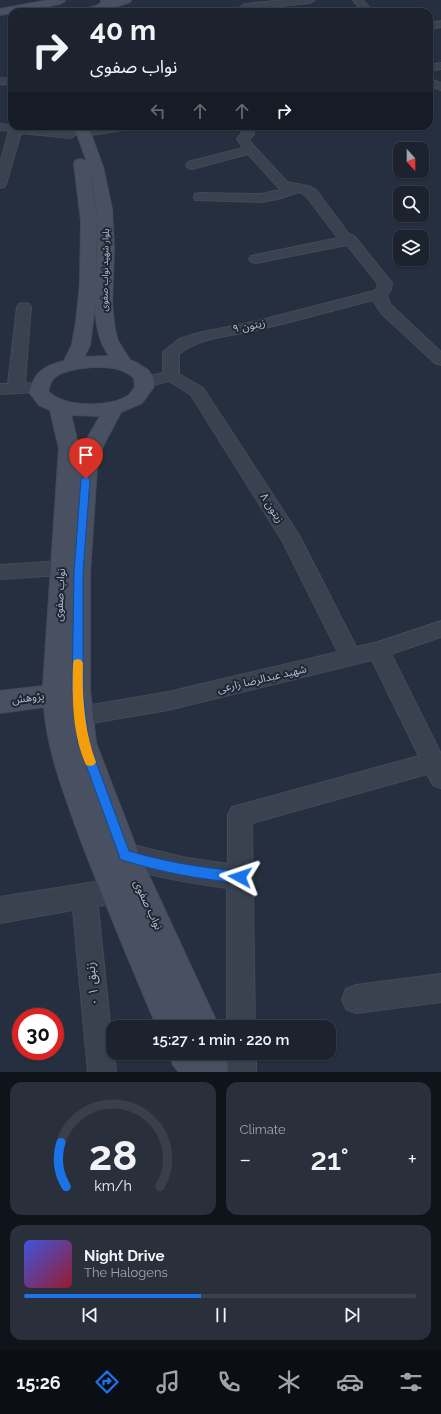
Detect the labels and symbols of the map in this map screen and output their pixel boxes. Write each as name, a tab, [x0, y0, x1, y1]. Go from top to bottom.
north arrow	[393, 142, 429, 178]
street label: بلوار شهید نواب صفوی	[99, 228, 112, 312]
street label: زیتون ۹	[232, 316, 266, 336]
pin	[69, 438, 103, 479]
street label: زیتون ۸	[258, 491, 286, 525]
street label: نواب صفوی	[52, 568, 68, 622]
street label: شهید عبدالرضا زارعی	[216, 662, 308, 696]
street label: پژوهش	[11, 690, 45, 708]
position arrow	[219, 856, 261, 898]
street label: نواب صفوی	[131, 878, 165, 932]
street label: زنبق ۱ ۰	[82, 961, 103, 1007]
speed limit sign: 30	[12, 1008, 64, 1060]

